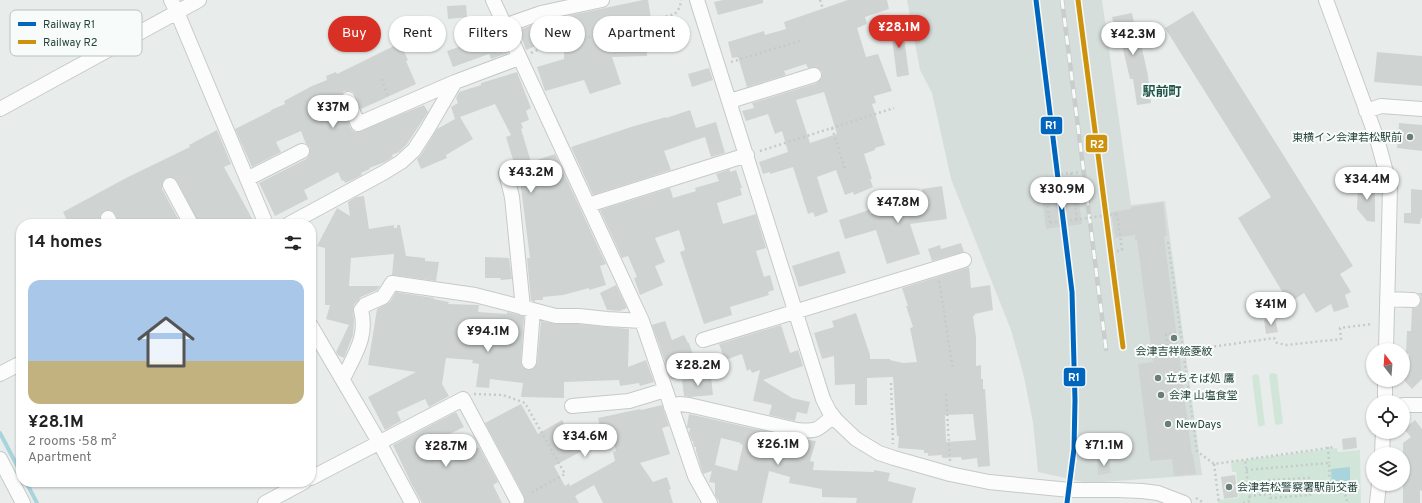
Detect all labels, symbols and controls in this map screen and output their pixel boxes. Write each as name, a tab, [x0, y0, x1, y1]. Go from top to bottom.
legend	[10, 10, 142, 56]
pin: ¥28.1M	[866, 15, 932, 49]
chip: Buy	[328, 16, 381, 52]
chip: Rent	[389, 16, 446, 52]
chip: Filters	[454, 16, 522, 52]
chip: New	[530, 16, 585, 52]
chip: Apartment	[593, 16, 690, 52]
text: Railway R1	[43, 18, 95, 32]
text: ¥28.1M	[878, 20, 920, 36]
pin: ¥42.3M	[1100, 22, 1166, 56]
text: ¥42.3M	[1110, 27, 1156, 43]
text: Railway R2	[43, 36, 98, 50]
district label: 駅前町	[1142, 84, 1182, 101]
pin: ¥37M	[309, 95, 357, 129]
text: ¥37M	[317, 100, 349, 116]
line badge: R1	[1040, 116, 1063, 135]
text: R1	[1045, 119, 1057, 133]
place label: 東横イン会津若松駅前	[1292, 131, 1402, 145]
marker: 東横イン会津若松駅前	[1405, 132, 1415, 142]
line badge: R2	[1085, 134, 1108, 153]
text: R2	[1090, 138, 1104, 152]
pin: ¥43.2M	[498, 160, 564, 194]
text: ¥43.2M	[508, 165, 554, 181]
pin: ¥34.4M	[1334, 167, 1400, 201]
text: ¥34.4M	[1344, 172, 1390, 188]
pin: ¥30.9M	[1029, 177, 1095, 211]
text: ¥30.9M	[1039, 182, 1085, 198]
pin: ¥47.8M	[865, 190, 931, 224]
text: ¥47.8M	[876, 195, 920, 211]
text: 14 homes	[28, 232, 102, 254]
icon: filters	[282, 232, 304, 254]
pin: ¥41M	[1247, 292, 1295, 326]
text: ¥41M	[1255, 297, 1287, 313]
icon: home	[130, 306, 202, 378]
pin: ¥94.1M	[455, 319, 521, 353]
text: ¥94.1M	[466, 324, 510, 340]
marker: 会津吉祥絵菱紋	[1169, 333, 1179, 343]
north arrow	[1366, 343, 1410, 387]
map controls	[1366, 343, 1410, 491]
place label: 会津吉祥絵菱紋	[1136, 345, 1213, 359]
pin: ¥28.2M	[665, 353, 731, 387]
text: ¥28.2M	[675, 358, 721, 374]
line badge: R1	[1063, 367, 1086, 387]
text: R1	[1068, 371, 1080, 385]
place label: 立ちそば処 鷹	[1166, 372, 1235, 386]
marker: 立ちそば処 鷹	[1153, 373, 1163, 383]
place label: 会津 山塩食堂	[1169, 389, 1238, 403]
marker: 会津 山塩食堂	[1156, 390, 1166, 400]
button: locate	[1366, 395, 1410, 439]
text: ¥28.1M	[28, 412, 84, 434]
place label: NewDays	[1176, 418, 1221, 432]
marker: NewDays	[1163, 419, 1173, 429]
pin: ¥34.6M	[552, 424, 618, 458]
text: ¥34.6M	[562, 429, 608, 445]
pin: ¥26.1M	[745, 432, 811, 466]
pin: ¥71.1M	[1071, 433, 1137, 467]
text: 2 rooms · 58 m²	[28, 434, 116, 450]
pin: ¥28.7M	[413, 434, 479, 468]
text: ¥26.1M	[757, 437, 799, 453]
text: ¥71.1M	[1084, 438, 1124, 454]
text: ¥28.7M	[424, 439, 468, 455]
button: layers	[1366, 447, 1410, 491]
text: Apartment	[28, 450, 91, 466]
place label: 会津若松警察署駅前交番	[1237, 481, 1358, 495]
marker: 会津若松警察署駅前交番	[1224, 482, 1234, 492]

